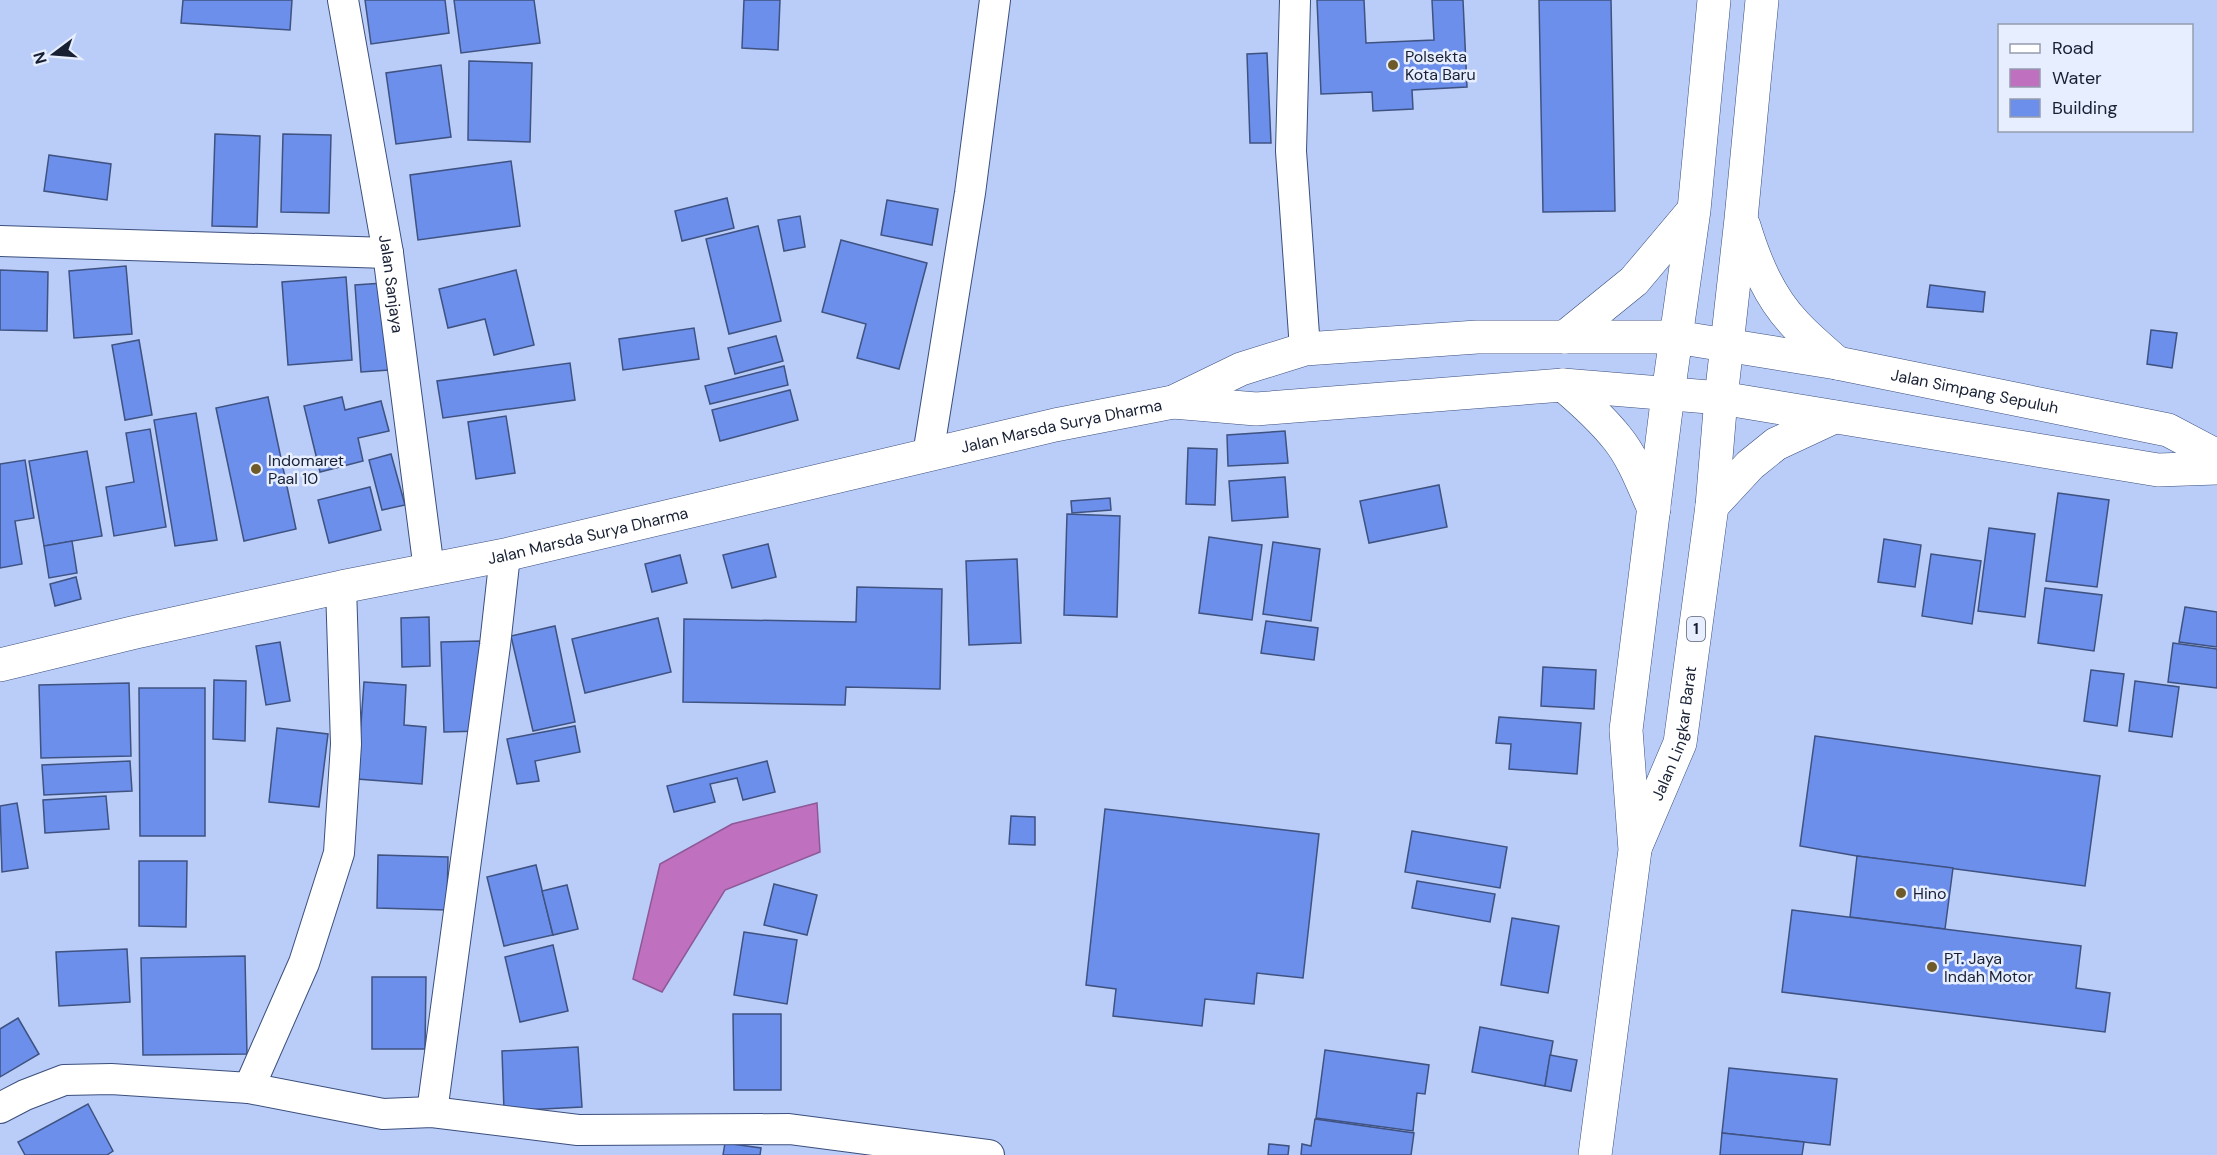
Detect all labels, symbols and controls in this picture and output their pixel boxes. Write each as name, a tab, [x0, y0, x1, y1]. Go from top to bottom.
north arrow	[24, 24, 84, 84]
legend	[1998, 24, 2193, 132]
text: Road	[2052, 36, 2094, 60]
place label: Polsekta Kota Baru	[1405, 46, 1476, 85]
text: N	[28, 49, 52, 67]
marker: Polsekta Kota Baru	[1386, 58, 1400, 72]
text: Water	[2052, 66, 2102, 90]
text: Building	[2052, 96, 2117, 120]
street label: Jalan Sanjaya	[374, 233, 408, 334]
street label: Jalan Simpang Sepuluh	[1889, 364, 2060, 419]
street label: Jalan Marsda Surya Dharma	[959, 394, 1164, 458]
place label: Indomaret Paal 10	[268, 450, 344, 489]
marker: Indomaret Paal 10	[249, 462, 263, 476]
street label: Jalan Marsda Surya Dharma	[486, 502, 690, 569]
road number: 1	[1687, 617, 1705, 641]
street label: Jalan Lingkar Barat	[1647, 665, 1701, 804]
place label: Hino	[1913, 883, 1946, 904]
marker: Hino	[1894, 886, 1908, 900]
place label: PT. Jaya Indah Motor	[1944, 948, 2033, 987]
marker: PT. Jaya Indah Motor	[1925, 960, 1939, 974]

